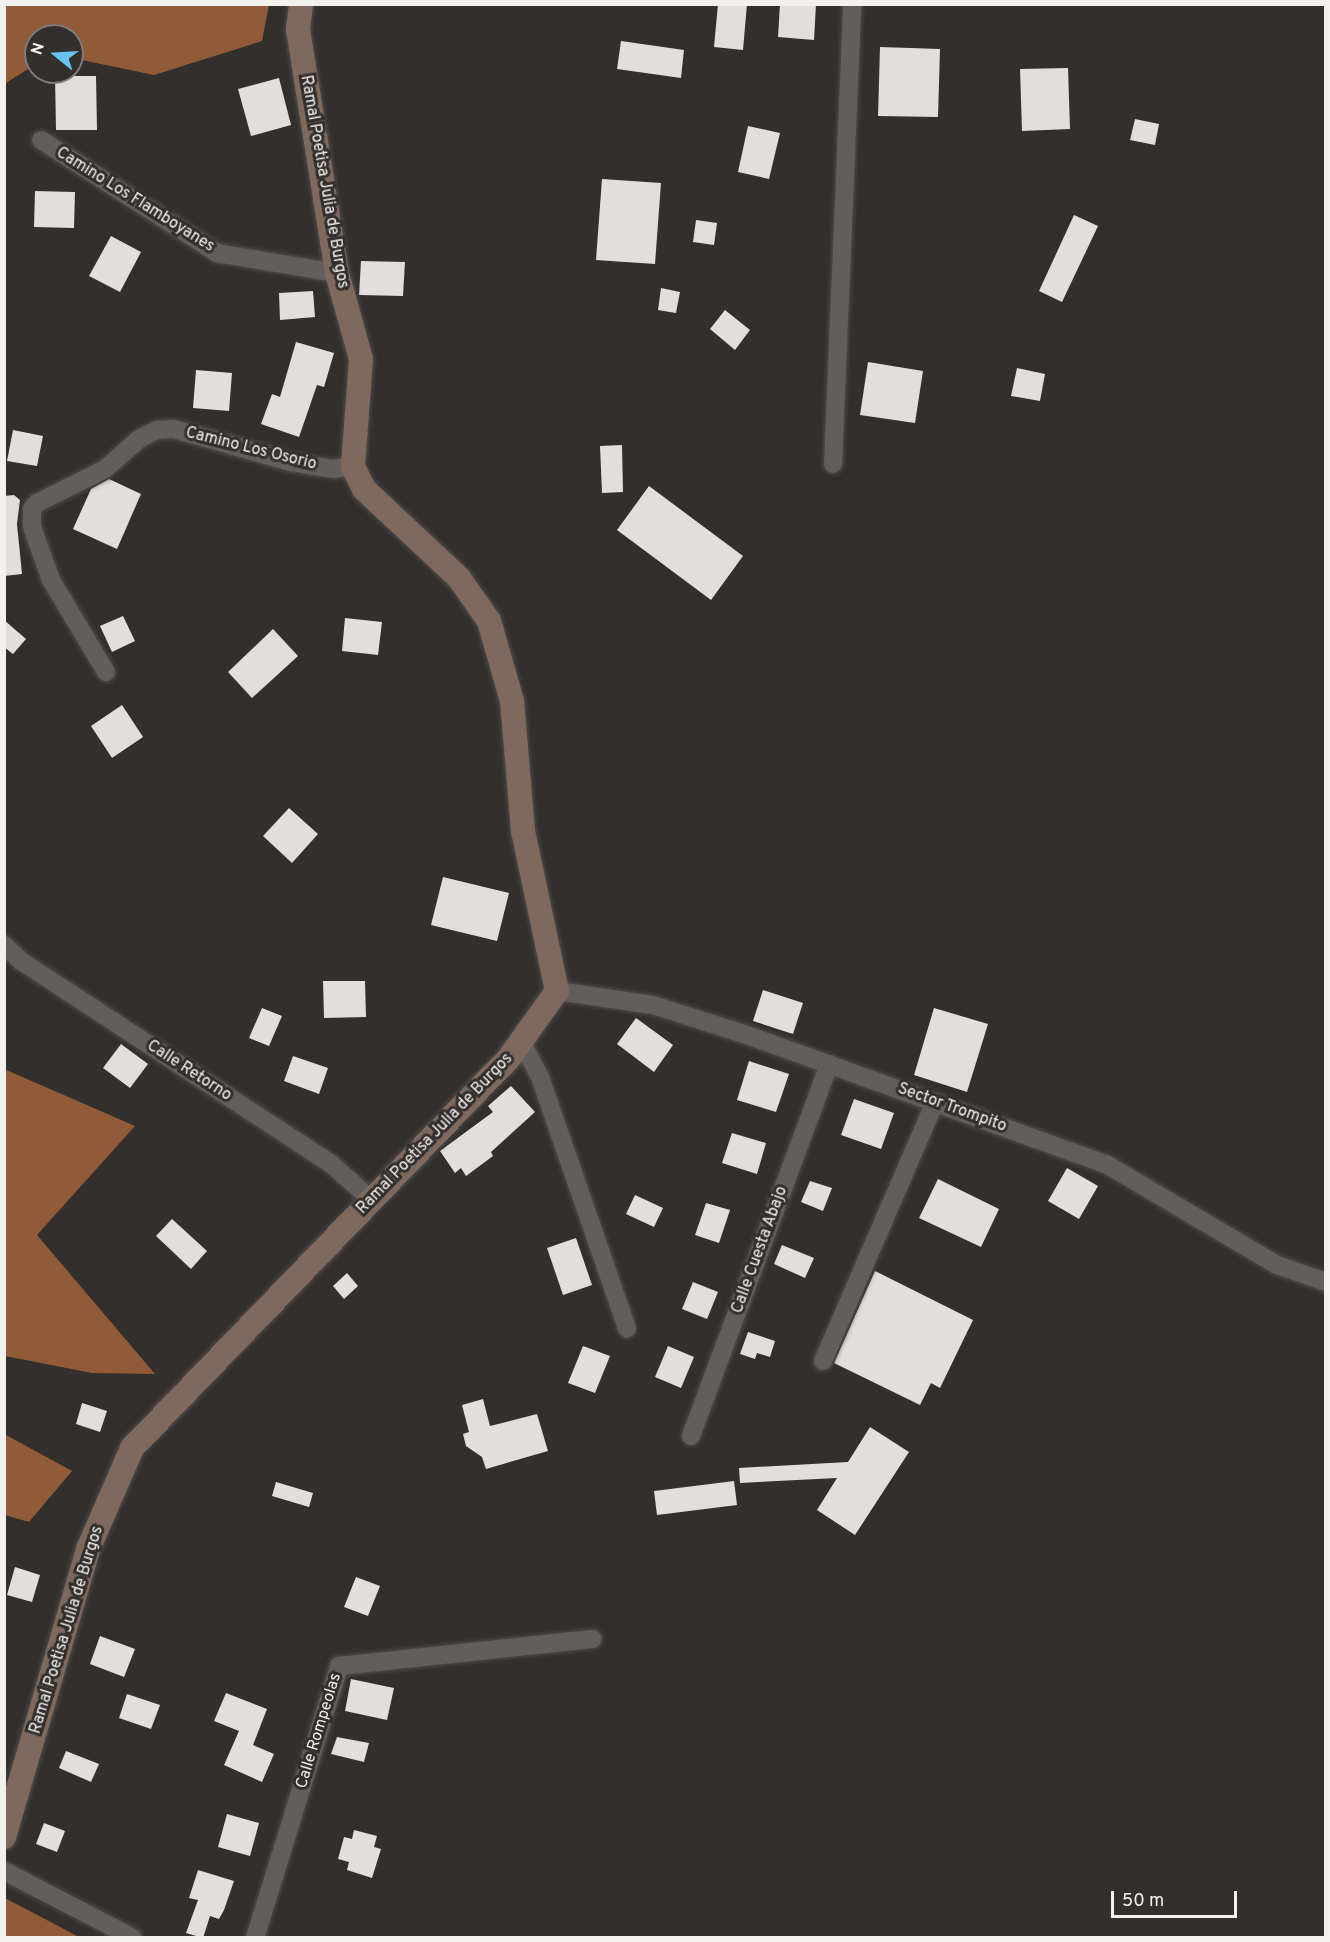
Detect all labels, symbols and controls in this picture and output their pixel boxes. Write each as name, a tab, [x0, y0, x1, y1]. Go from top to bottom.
north arrow	[24, 24, 84, 84]
text: N	[27, 40, 50, 58]
street label: Ramal Poetisa Julia de Burgos	[296, 74, 352, 290]
street label: Camino Los Flamboyanes	[52, 143, 218, 257]
street label: Camino Los Osorio	[184, 423, 318, 475]
street label: Calle Retorno	[143, 1036, 235, 1106]
street label: Ramal Poetisa Julia de Burgos	[353, 1050, 517, 1218]
street label: Sector Trompito	[895, 1079, 1009, 1137]
street label: Calle Cuesta Abajo	[728, 1183, 792, 1317]
street label: Ramal Poetisa Julia de Burgos	[26, 1524, 108, 1736]
street label: Calle Rompeolas	[292, 1671, 346, 1791]
scale bar	[1114, 1879, 1240, 1917]
text: 50 m	[1122, 1890, 1164, 1913]

